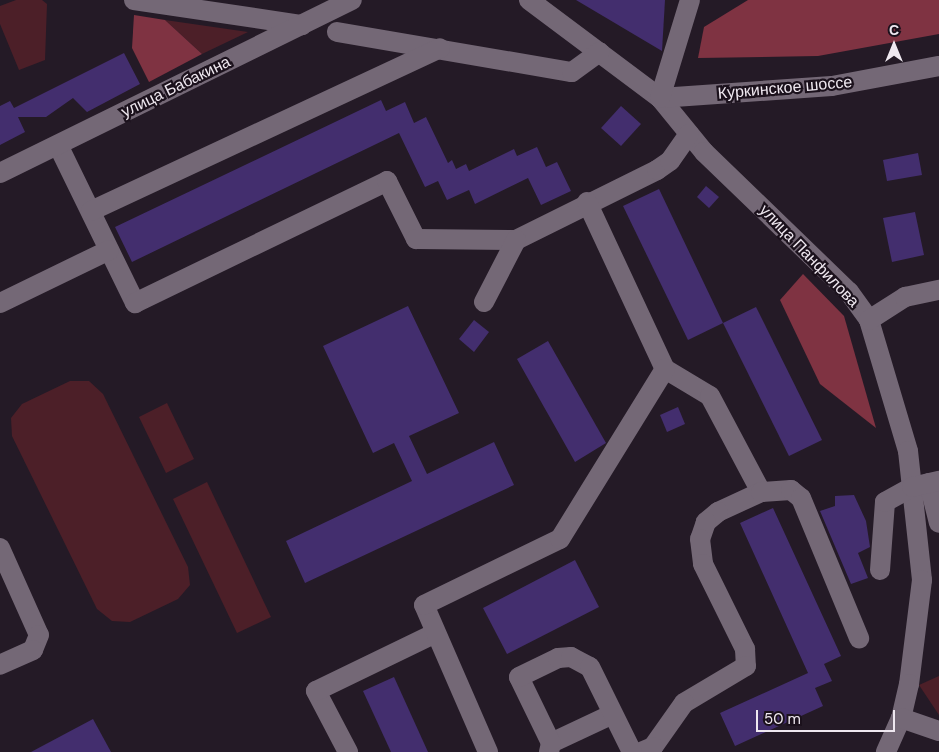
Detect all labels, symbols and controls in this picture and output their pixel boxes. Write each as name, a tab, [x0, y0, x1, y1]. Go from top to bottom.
north arrow	[869, 20, 919, 70]
text: С	[889, 21, 899, 39]
street label: улица Бабакина	[118, 52, 234, 122]
street label: Куркинское шоссе	[717, 73, 853, 103]
street label: улица Панфилова	[755, 201, 863, 311]
scale bar	[759, 700, 898, 732]
text: 50 m	[764, 709, 801, 729]

